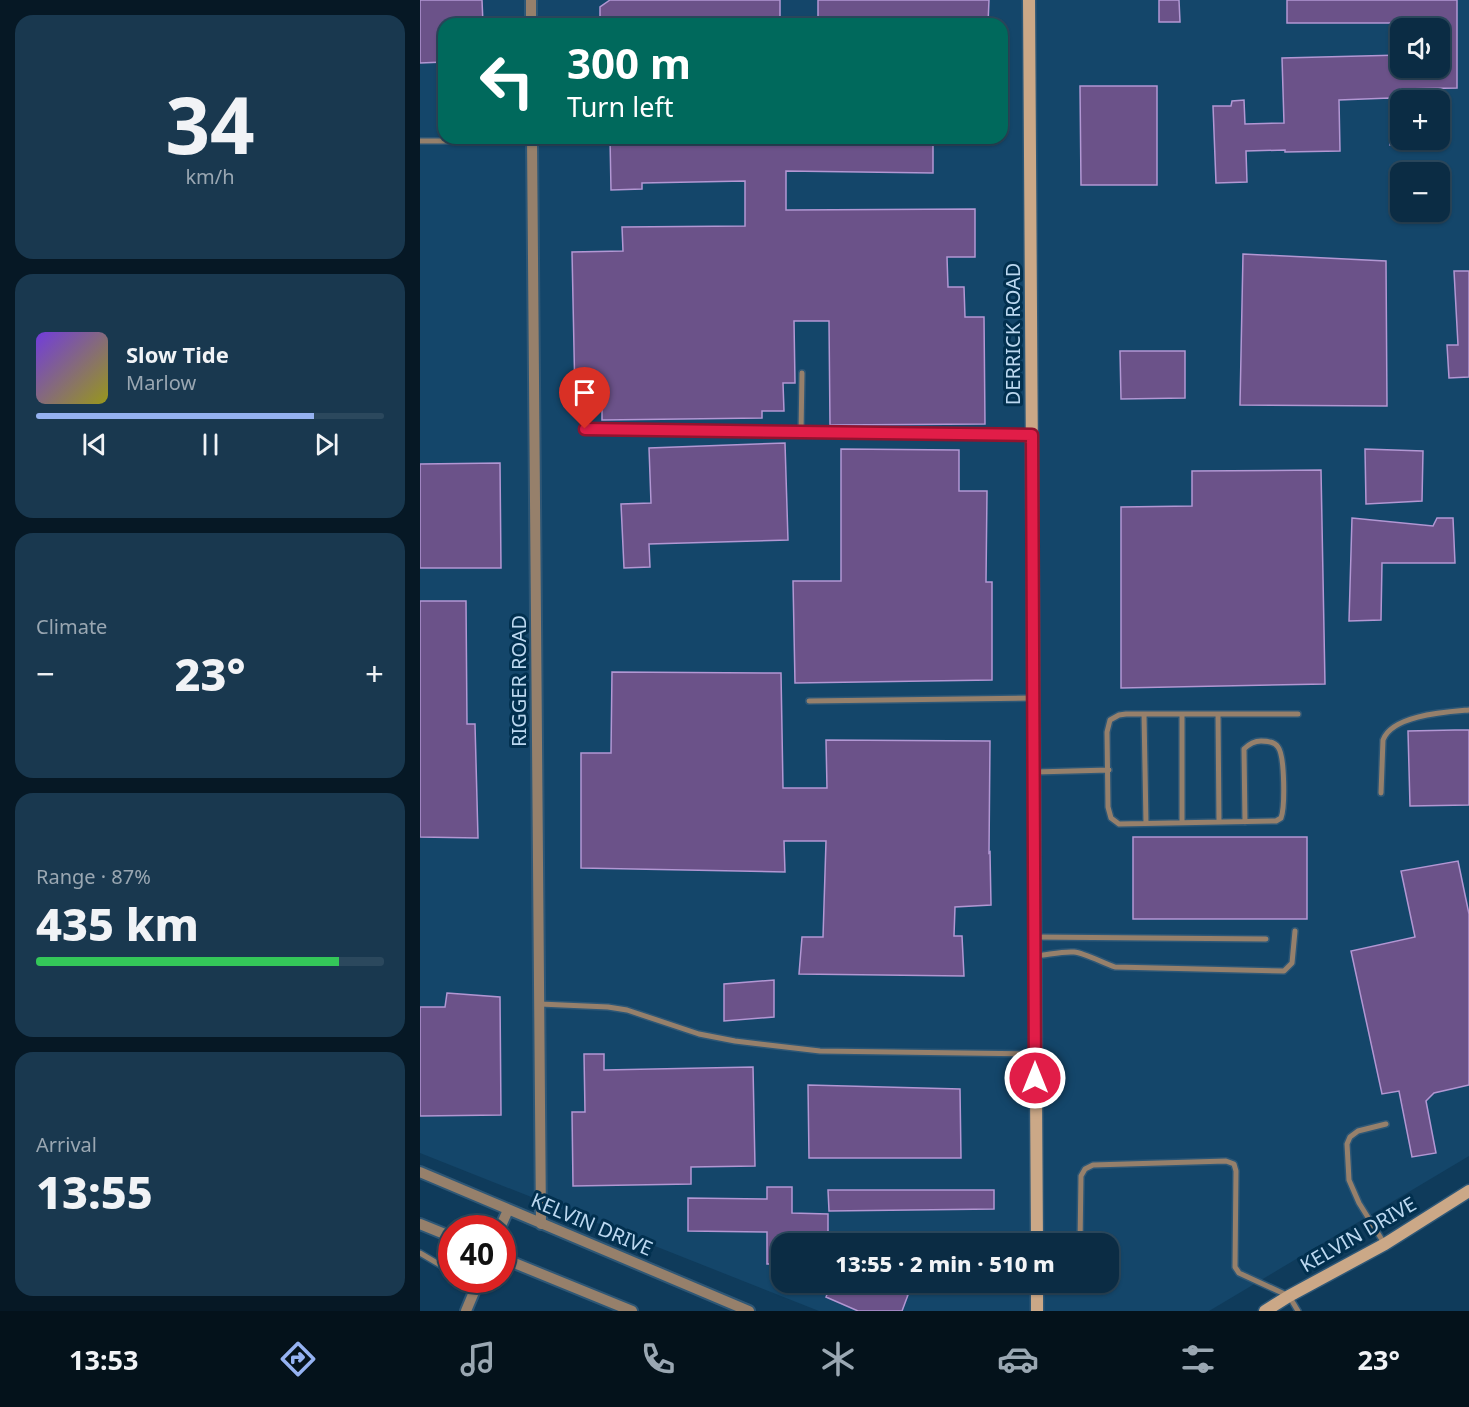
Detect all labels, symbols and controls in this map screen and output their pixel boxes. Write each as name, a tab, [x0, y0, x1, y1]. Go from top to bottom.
map controls	[1390, 18, 1450, 222]
button: sound	[1390, 18, 1450, 78]
text: 300 m	[567, 34, 691, 91]
icon: left	[468, 42, 546, 120]
text: 34	[165, 71, 255, 177]
text: Turn left	[567, 88, 673, 125]
button: +	[1390, 90, 1450, 150]
button: −	[1390, 162, 1450, 222]
text: km/h	[185, 163, 235, 190]
street label: DERRICK ROAD	[999, 263, 1026, 405]
text: Slow Tide	[126, 339, 229, 369]
pin	[559, 367, 610, 429]
text: Marlow	[126, 369, 196, 396]
icon: arrive	[568, 376, 601, 409]
icon: previous	[78, 428, 111, 461]
icon: pause	[194, 428, 227, 461]
icon: next	[310, 428, 343, 461]
text: Climate	[36, 613, 107, 640]
street label: RIGGER ROAD	[505, 615, 532, 747]
text: 23°	[174, 643, 246, 704]
text: −	[36, 651, 55, 696]
text: +	[365, 651, 384, 696]
text: Range · 87%	[36, 863, 151, 890]
text: 435 km	[36, 893, 199, 954]
position arrow	[1003, 1046, 1067, 1110]
text: Arrival	[36, 1131, 97, 1158]
text: 13:55	[36, 1161, 153, 1222]
street label: KELVIN DRIVE	[527, 1186, 657, 1262]
street label: KELVIN DRIVE	[1295, 1190, 1421, 1278]
speed limit sign: 40	[438, 1215, 516, 1293]
text: 13:55 · 2 min · 510 m	[835, 1248, 1055, 1278]
icon: directions	[277, 1338, 319, 1380]
icon: music	[457, 1338, 499, 1380]
icon: phone	[637, 1338, 679, 1380]
icon: climate	[817, 1338, 859, 1380]
icon: car	[997, 1338, 1039, 1380]
icon: filters	[1177, 1338, 1219, 1380]
text: 13:53	[69, 1341, 138, 1378]
text: 23°	[1358, 1341, 1400, 1378]

